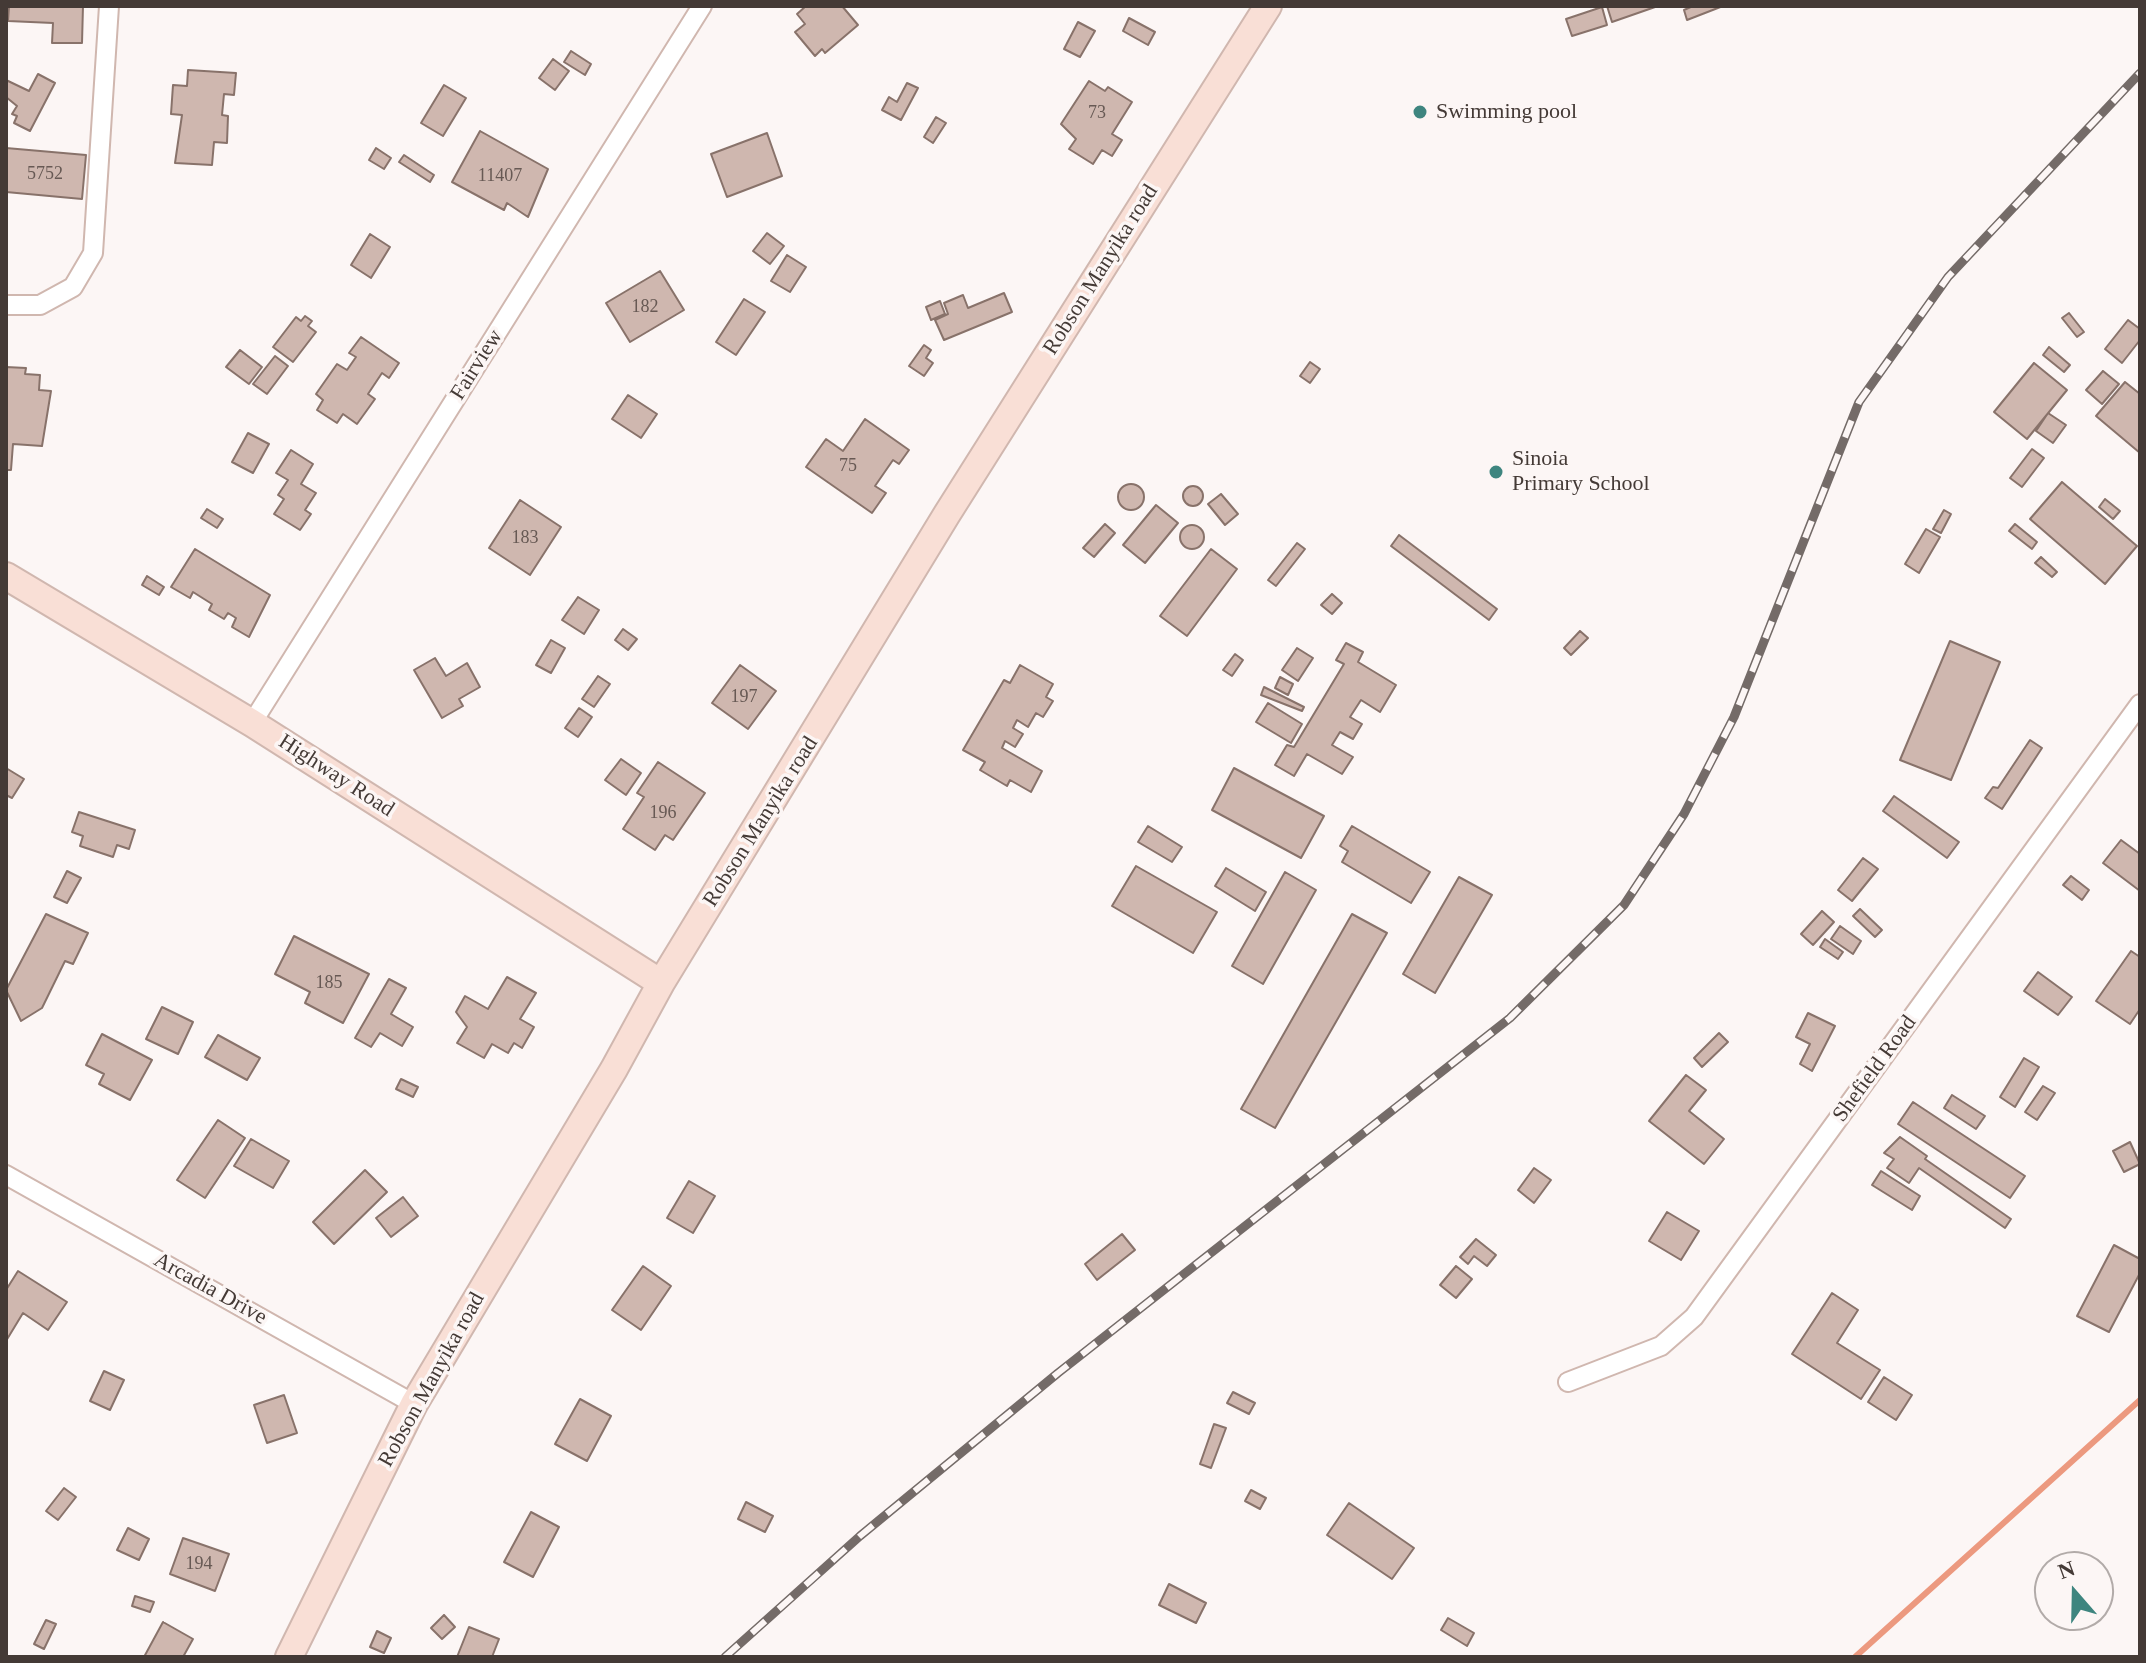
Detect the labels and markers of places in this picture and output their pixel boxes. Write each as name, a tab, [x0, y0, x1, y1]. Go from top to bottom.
place label: Swimming pool	[1436, 99, 1577, 125]
marker: Swimming pool	[1411, 103, 1429, 121]
place label: Sinoia Primary School	[1512, 446, 1649, 498]
marker: Sinoia Primary School	[1487, 463, 1505, 481]

